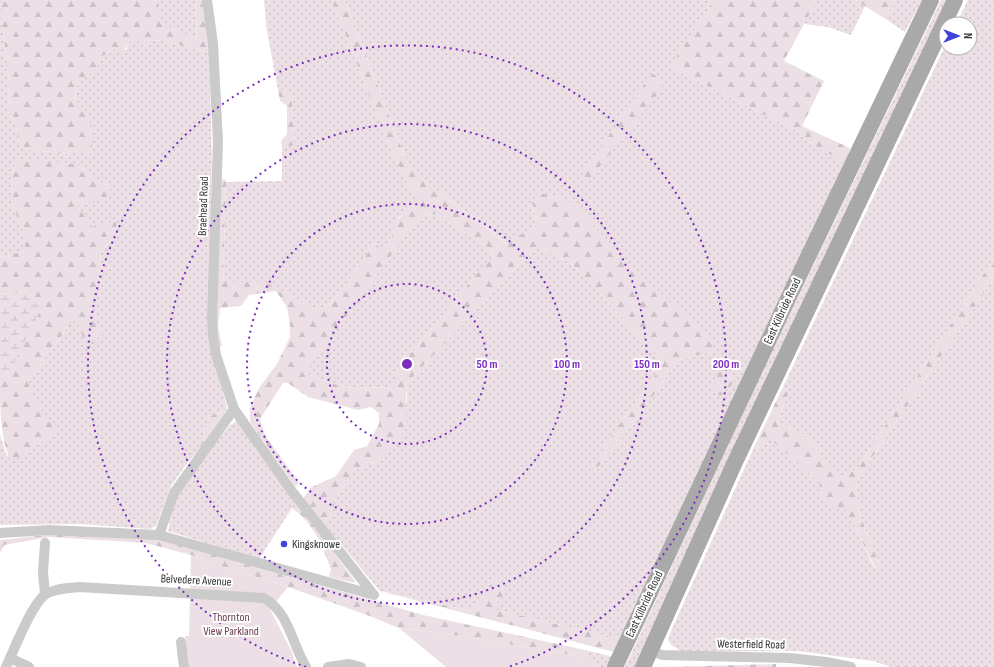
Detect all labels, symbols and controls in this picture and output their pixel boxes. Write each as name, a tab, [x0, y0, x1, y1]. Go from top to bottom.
north arrow	[938, 16, 978, 56]
text: N	[961, 33, 974, 39]
street label: Braehead Road	[195, 176, 212, 236]
street label: East Kilbride Road	[761, 276, 804, 347]
centre of rings	[400, 357, 414, 371]
text: 50 m	[477, 357, 497, 372]
text: 100 m	[554, 357, 580, 372]
text: 150 m	[634, 357, 660, 372]
text: 200 m	[713, 357, 739, 372]
place label: Kingsknowe	[292, 537, 340, 552]
marker: Kingsknowe	[279, 539, 289, 549]
street label: East Kilbride Road	[623, 569, 666, 640]
street label: Belvedere Avenue	[160, 571, 232, 590]
park label: Thornton View Parkland	[203, 610, 259, 639]
street label: Westerfield Road	[717, 636, 785, 653]

